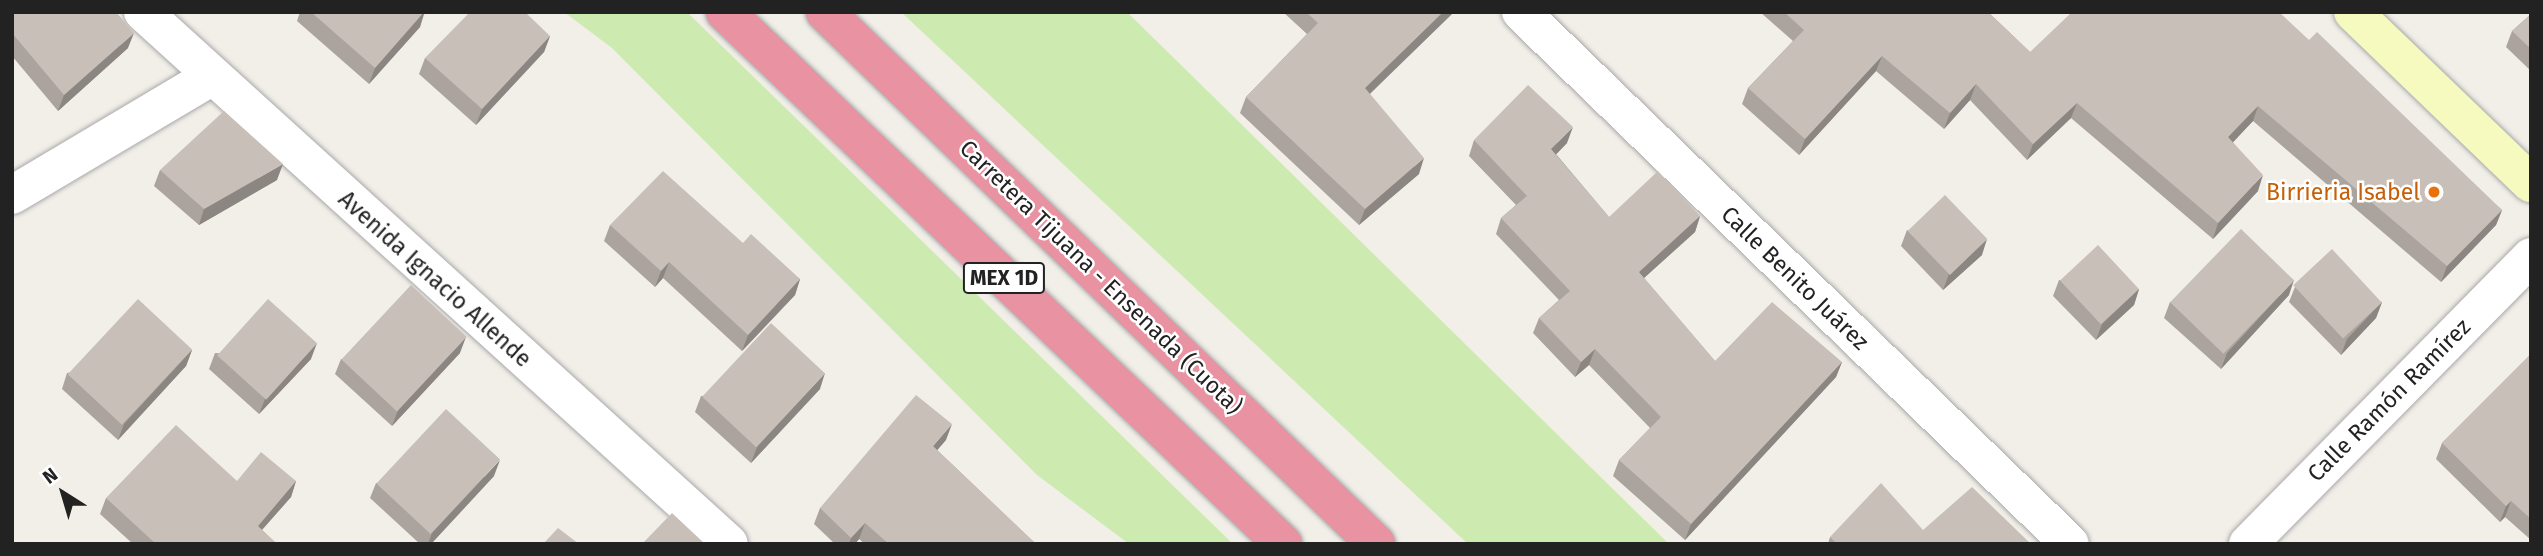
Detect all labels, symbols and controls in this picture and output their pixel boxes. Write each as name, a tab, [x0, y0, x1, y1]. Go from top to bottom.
street label: Carretera Tijuana - Ensenada (Cuota)	[954, 134, 1248, 420]
place label: Birrieria Isabel	[2266, 178, 2420, 206]
marker: Birrieria Isabel	[2426, 184, 2442, 200]
street label: Avenida Ignacio Allende	[333, 185, 537, 373]
street label: Calle Benito Juárez	[1715, 201, 1875, 355]
road number: MEX 1D	[962, 260, 1046, 296]
street label: Calle Ramón Ramírez	[2302, 313, 2476, 487]
north arrow	[28, 458, 98, 528]
text: N	[38, 463, 62, 489]

